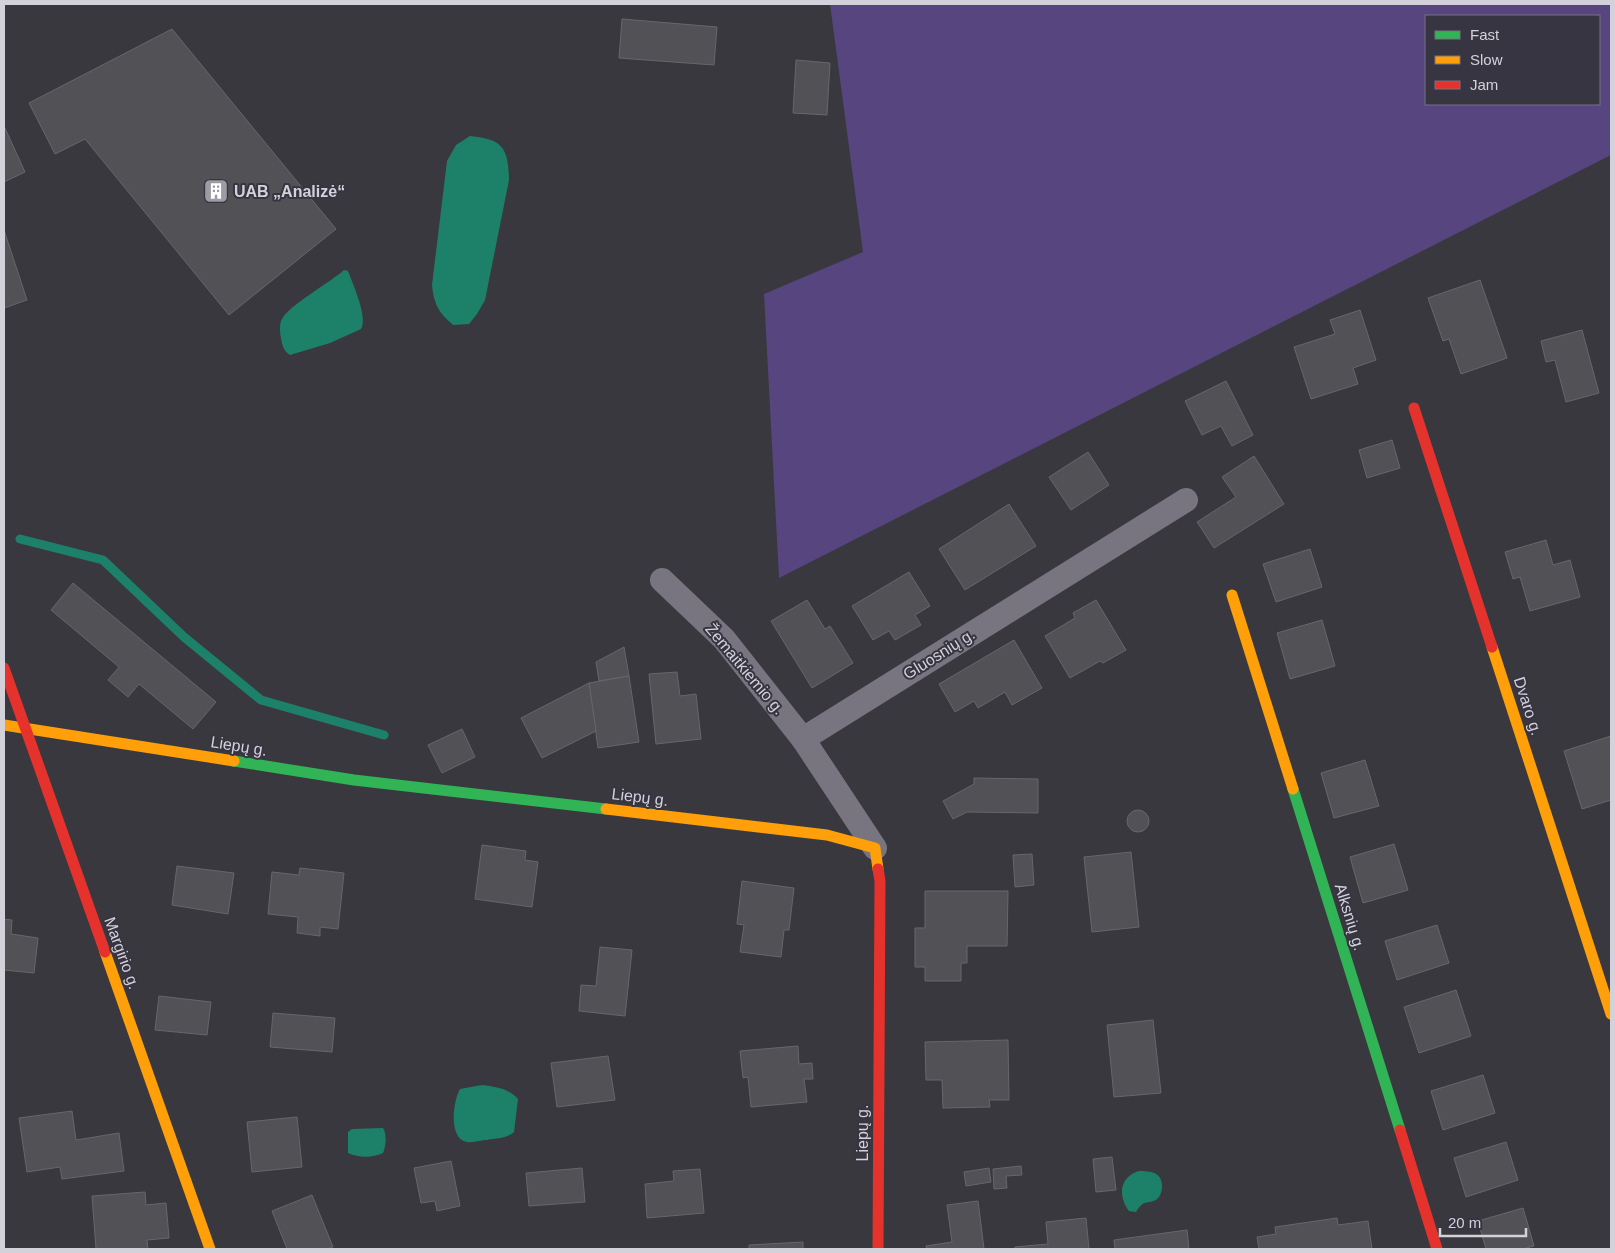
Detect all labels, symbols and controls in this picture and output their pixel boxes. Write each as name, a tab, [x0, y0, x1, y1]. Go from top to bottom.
legend	[1425, 15, 1600, 105]
text: Fast	[1470, 26, 1500, 43]
text: Slow	[1470, 51, 1503, 68]
text: Jam	[1470, 76, 1498, 93]
building icon: UAB „Analizė“	[203, 178, 229, 204]
place label: UAB „Analizė“	[234, 183, 345, 200]
street label: Žemaitkiemio g.	[702, 620, 789, 718]
street label: Gluosnių g.	[900, 625, 978, 683]
street label: Dvaro g.	[1511, 675, 1545, 737]
street label: Liepų g.	[210, 733, 268, 759]
street label: Liepų g.	[611, 785, 669, 809]
street label: Alksnių g.	[1332, 881, 1368, 953]
street label: Margirio g.	[101, 915, 143, 991]
street label: Liepų g.	[854, 1105, 871, 1161]
scale bar	[1440, 1206, 1526, 1238]
text: 20 m	[1448, 1214, 1481, 1231]

